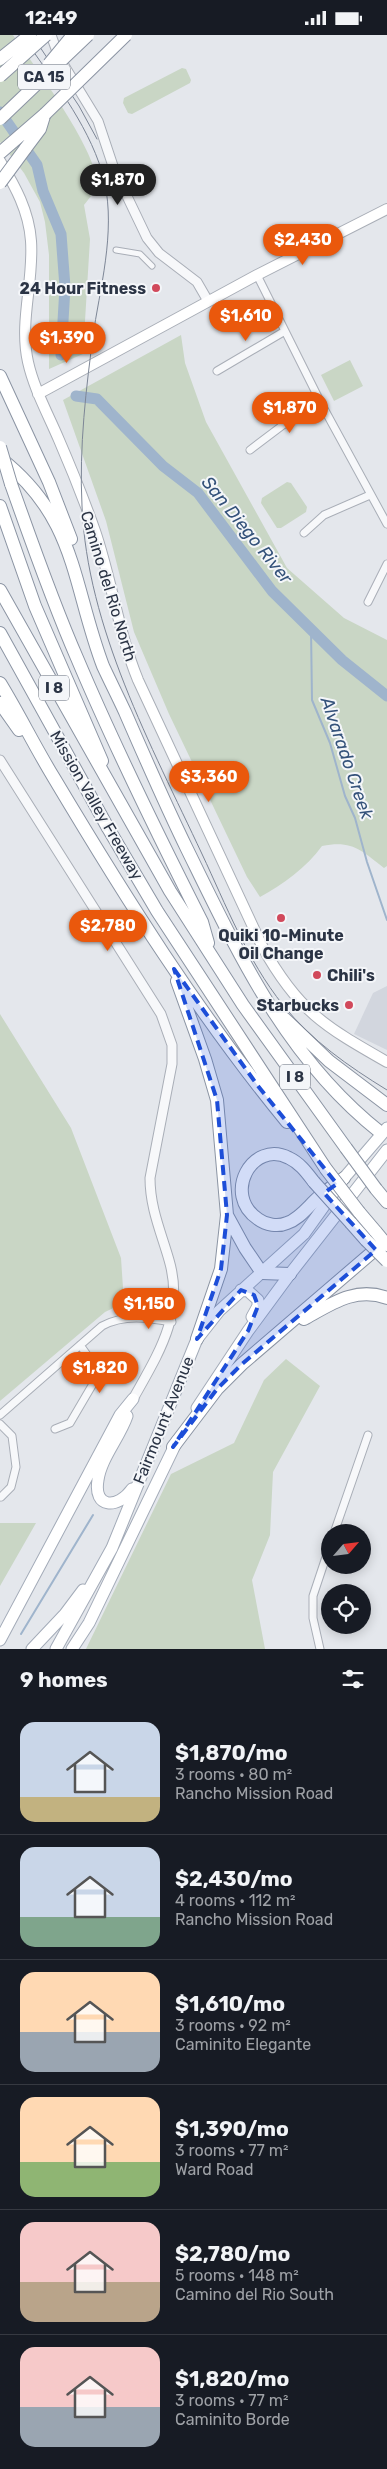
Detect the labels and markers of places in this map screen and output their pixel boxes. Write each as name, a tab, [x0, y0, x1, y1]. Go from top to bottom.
pin: $1,870	[77, 163, 159, 206]
pin: $2,430	[262, 223, 344, 266]
place label: 24 Hour Fitness	[20, 279, 146, 298]
marker: 24 Hour Fitness	[150, 282, 162, 294]
pin: $1,610	[205, 299, 287, 342]
pin: $1,390	[26, 321, 108, 364]
pin: $1,870	[249, 391, 331, 434]
pin: $3,360	[168, 761, 250, 803]
pin: $2,780	[67, 909, 149, 952]
marker: Quiki 10-Minute Oil Change	[275, 912, 287, 924]
place label: Quiki 10-Minute Oil Change	[218, 926, 344, 963]
place label: Chili's	[327, 966, 375, 985]
marker: Chili's	[311, 969, 323, 981]
place label: Starbucks	[256, 996, 339, 1015]
marker: Starbucks	[343, 999, 355, 1011]
pin: $1,150	[108, 1287, 190, 1330]
pin: $1,820	[59, 1351, 141, 1394]

